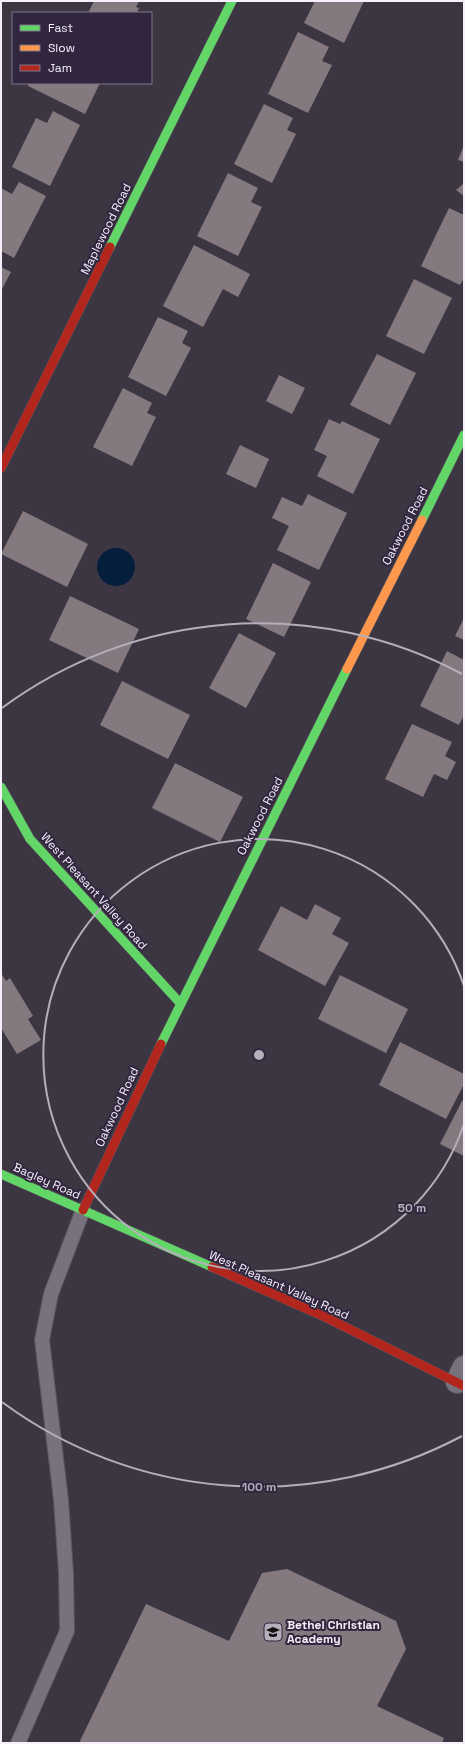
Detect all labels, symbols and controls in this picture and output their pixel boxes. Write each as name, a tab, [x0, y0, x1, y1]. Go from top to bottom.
legend	[12, 12, 152, 84]
text: Fast	[48, 20, 73, 36]
text: Slow	[48, 40, 75, 56]
text: Jam	[48, 60, 72, 76]
street label: Maplewood Road	[77, 181, 135, 277]
street label: Oakwood Road	[378, 484, 432, 568]
street label: Oakwood Road	[233, 774, 287, 858]
street label: West Pleasant Valley Road	[37, 829, 151, 953]
centre of rings	[252, 1048, 266, 1062]
street label: Oakwood Road	[92, 1065, 142, 1149]
street label: Bagley Road	[11, 1159, 83, 1203]
text: 50 m	[398, 1200, 426, 1216]
street label: West Pleasant Valley Road	[206, 1247, 352, 1323]
text: 100 m	[242, 1479, 276, 1495]
place label: Bethel Christian Academy	[287, 1617, 380, 1647]
school or university icon: Bethel Christian Academy	[262, 1621, 284, 1643]

